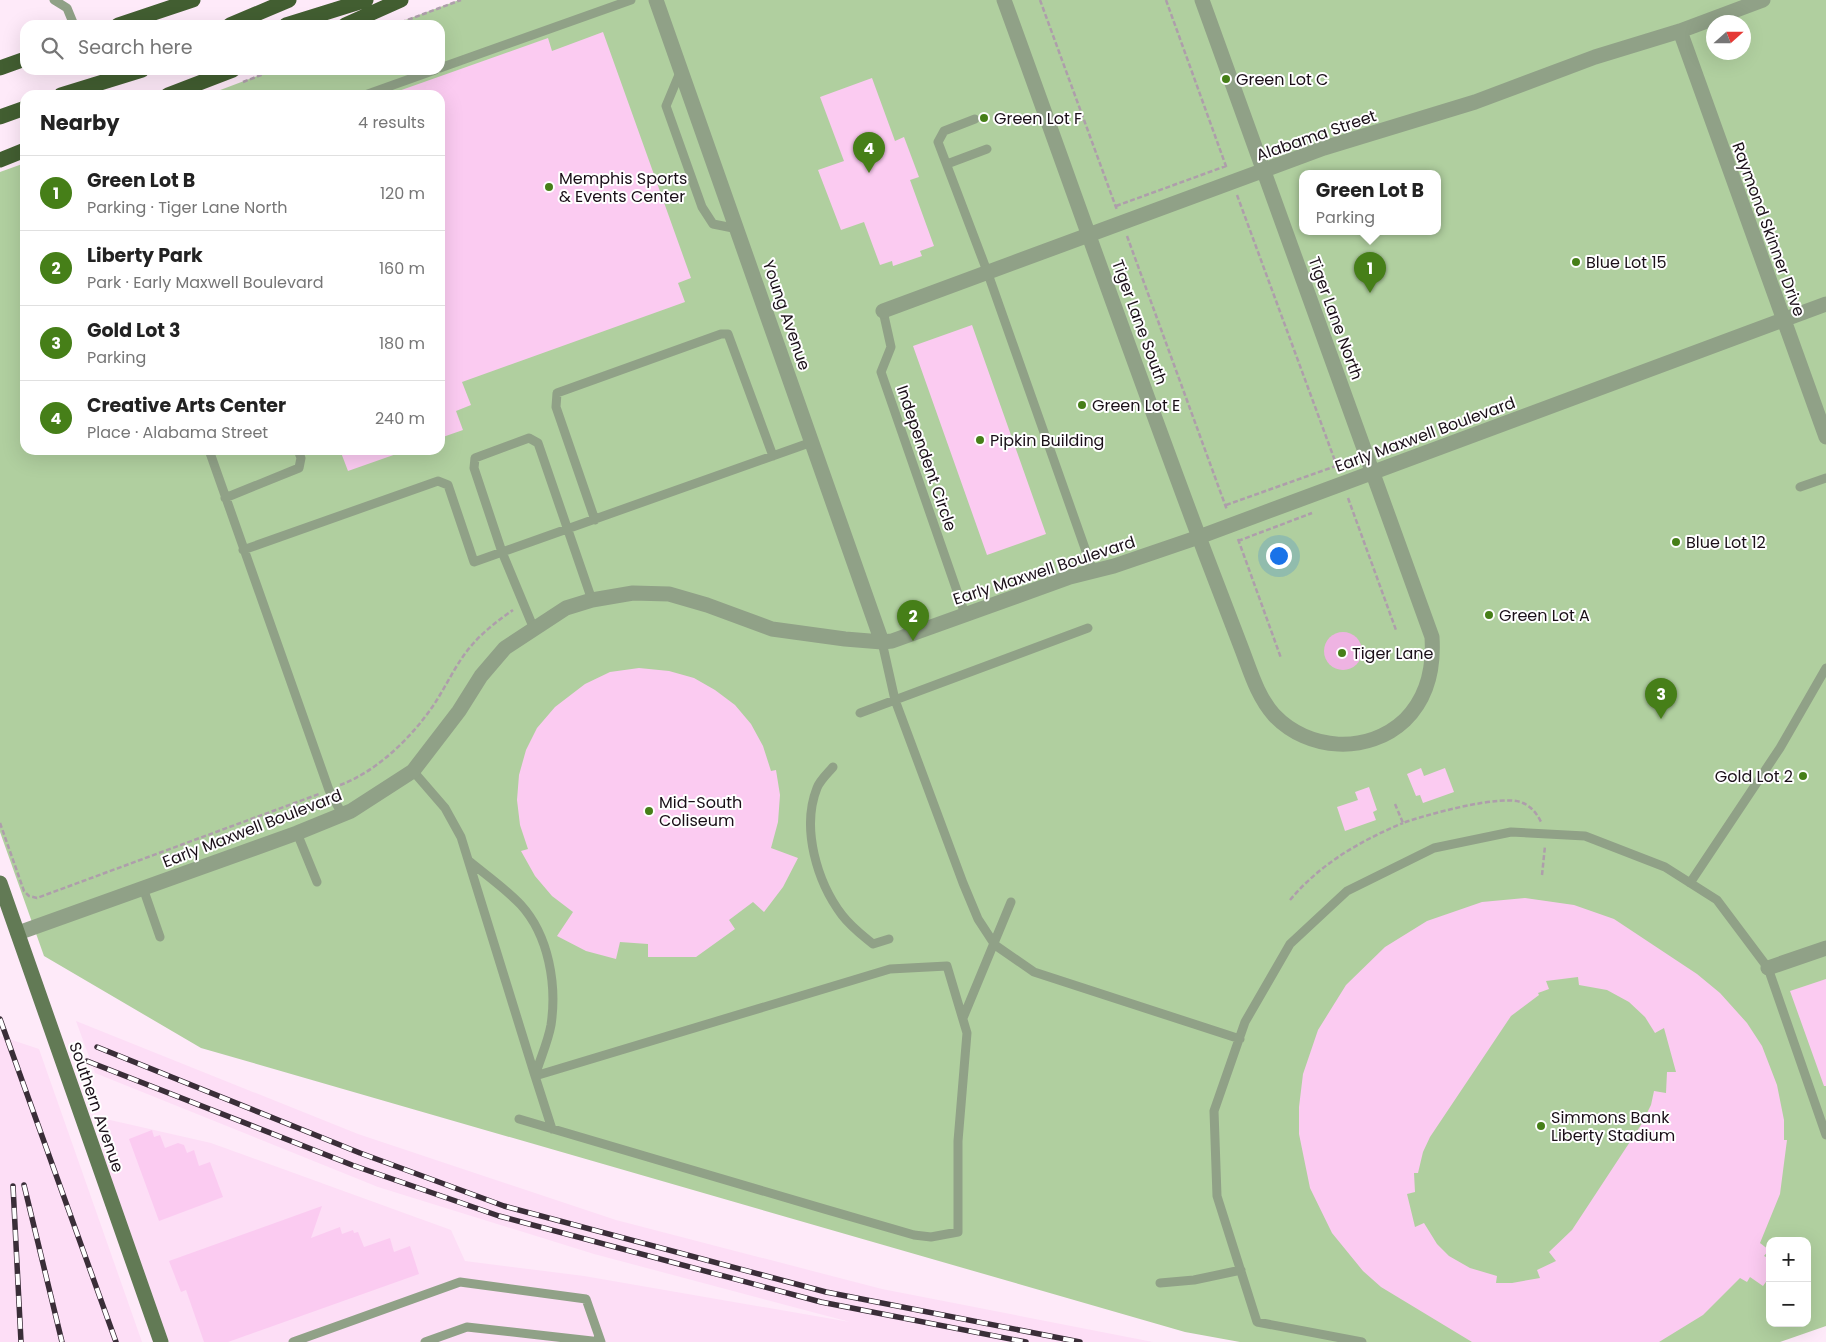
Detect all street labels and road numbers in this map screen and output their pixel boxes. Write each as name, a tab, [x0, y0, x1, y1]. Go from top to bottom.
street label: Alabama Street	[1253, 104, 1379, 167]
street label: Raymond Skinner Drive	[1726, 139, 1811, 320]
street label: Tiger Lane North	[1303, 254, 1368, 383]
street label: Tiger Lane South	[1106, 256, 1173, 388]
street label: Young Avenue	[757, 257, 816, 373]
street label: Independent Circle	[891, 382, 962, 534]
street label: Early Maxwell Boulevard	[1332, 391, 1519, 478]
street label: Early Maxwell Boulevard	[950, 530, 1138, 611]
street label: Early Maxwell Boulevard	[159, 784, 345, 873]
street label: Southern Avenue	[63, 1039, 130, 1175]

